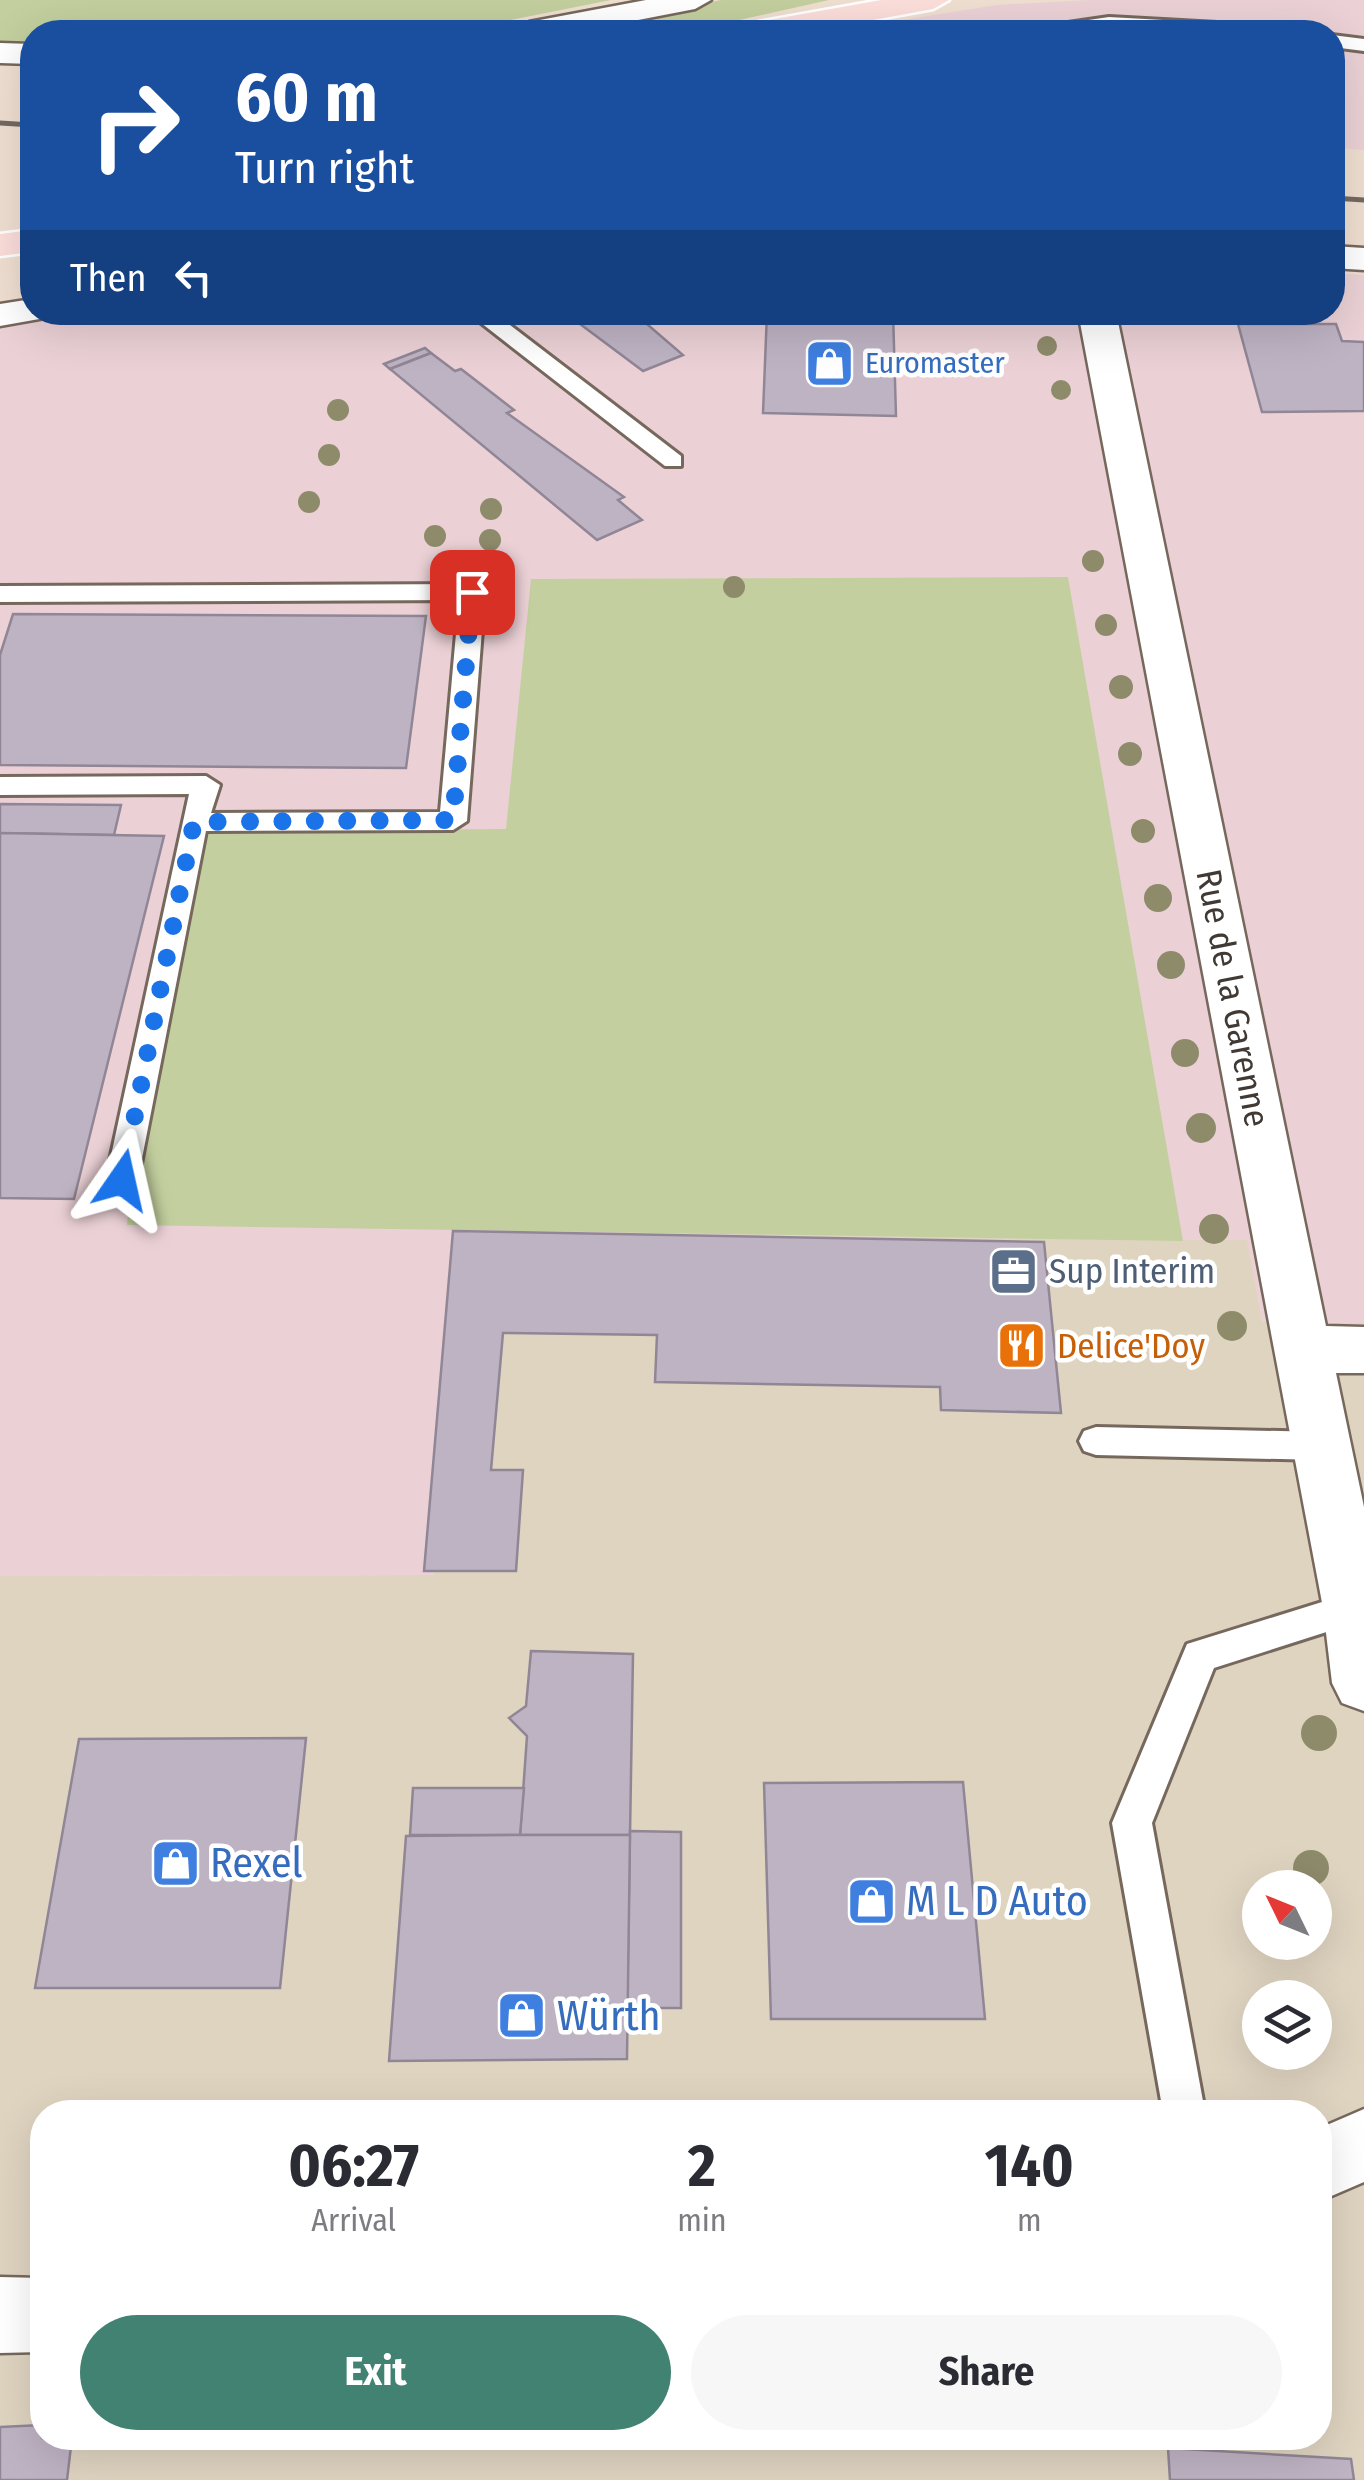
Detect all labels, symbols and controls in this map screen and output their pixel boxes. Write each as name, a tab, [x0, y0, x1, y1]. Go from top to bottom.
text: 60 m	[235, 56, 378, 140]
icon: right	[70, 60, 200, 190]
text: Turn right	[235, 141, 414, 195]
icon: left	[166, 250, 221, 305]
text: Then	[70, 255, 146, 301]
shop icon: Euromaster	[804, 337, 856, 389]
place label: Euromaster	[865, 345, 1005, 381]
pin	[430, 550, 515, 635]
icon: arrive	[445, 565, 500, 620]
street label: Rue de la Garenne	[1187, 866, 1279, 1130]
position arrow	[70, 1128, 174, 1232]
office icon: Sup Interim	[988, 1245, 1040, 1297]
place label: Sup Interim	[1049, 1250, 1215, 1292]
restaurant icon: Delice'Doy	[996, 1320, 1048, 1372]
place label: Delice'Doy	[1057, 1325, 1206, 1367]
shop icon: Rexel	[149, 1837, 201, 1889]
place label: Rexel	[210, 1838, 302, 1888]
north arrow	[1242, 1870, 1332, 1960]
map controls	[1242, 1870, 1332, 2070]
shop icon: M L D Auto	[845, 1875, 897, 1927]
place label: M L D Auto	[906, 1876, 1088, 1926]
button: layers	[1242, 1980, 1332, 2070]
shop icon: Würth	[496, 1990, 548, 2042]
place label: Würth	[557, 1991, 661, 2041]
text: 06:27	[288, 2130, 419, 2202]
text: 2	[688, 2130, 716, 2202]
text: 140	[985, 2130, 1074, 2202]
text: Arrival	[311, 2201, 396, 2239]
text: min	[677, 2201, 727, 2239]
text: m	[1017, 2201, 1042, 2239]
button: Exit	[80, 2315, 671, 2430]
button: Share	[691, 2315, 1282, 2430]

